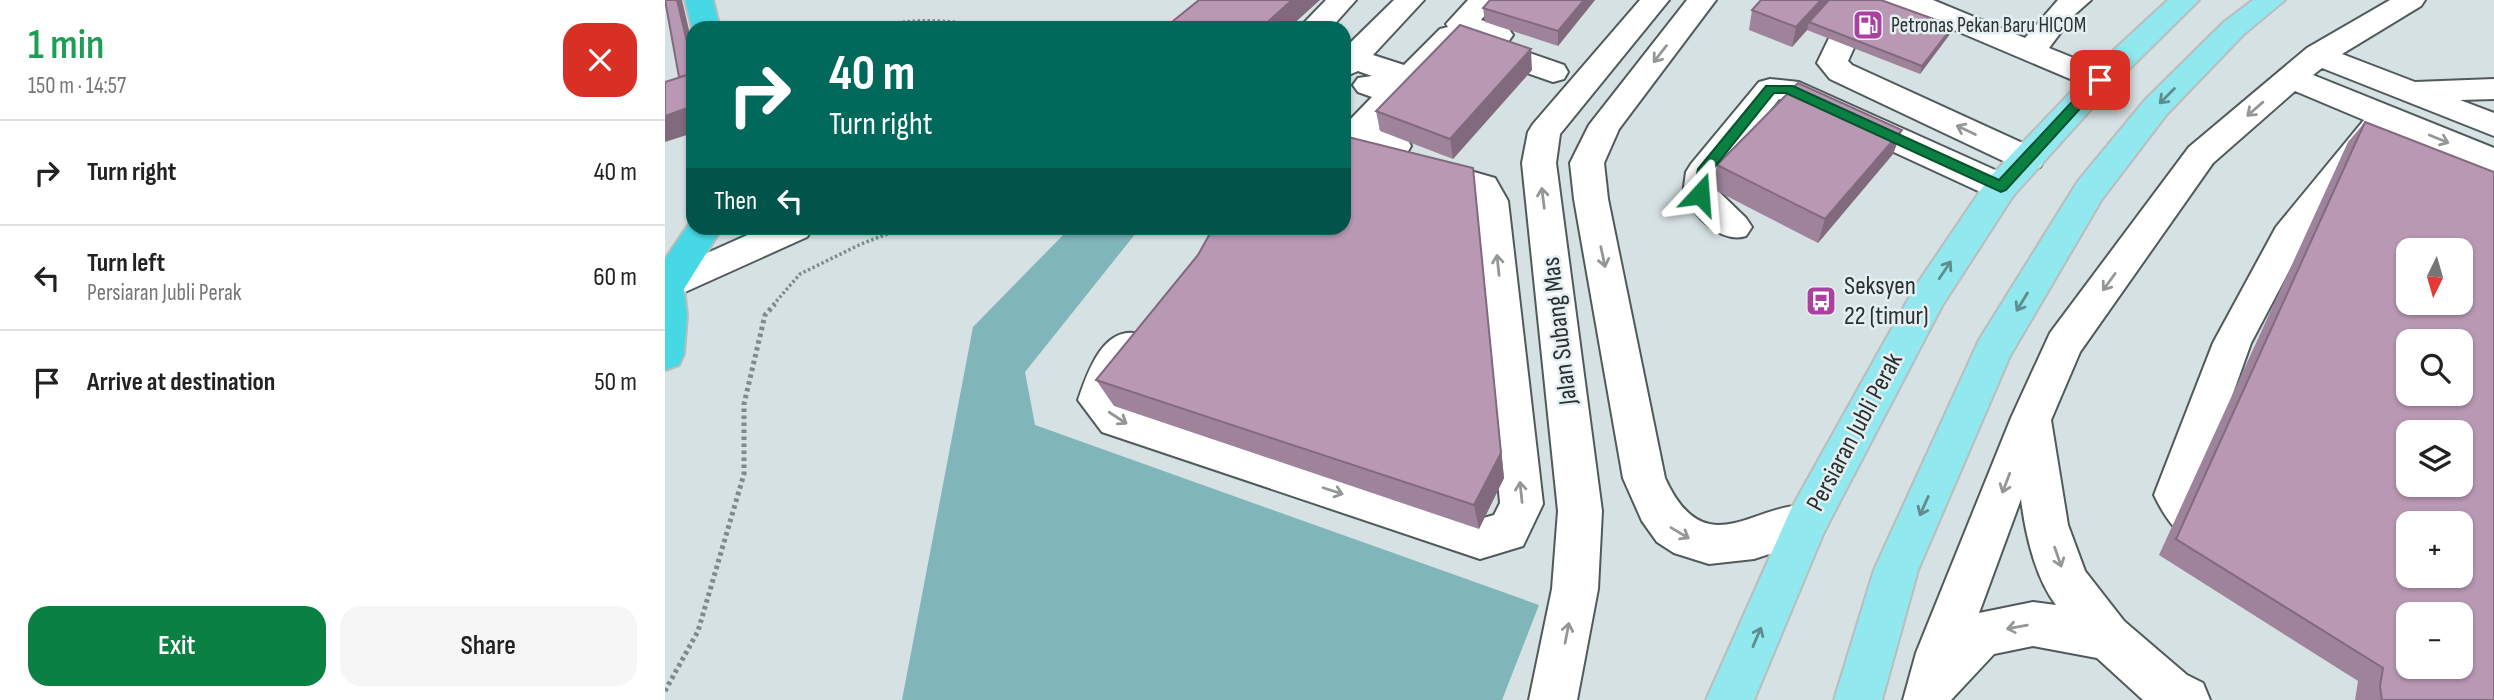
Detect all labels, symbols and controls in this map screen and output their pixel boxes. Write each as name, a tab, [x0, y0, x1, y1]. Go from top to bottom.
fuel station icon: Petronas Pekan Baru HICOM	[1851, 8, 1885, 42]
place label: Petronas Pekan Baru HICOM	[1891, 13, 2086, 38]
text: 1 min	[28, 20, 104, 71]
button: close	[563, 23, 637, 97]
one-way arrow	[1653, 44, 1668, 63]
text: 40 m	[829, 45, 915, 104]
icon: right	[714, 49, 805, 140]
pin	[2070, 50, 2130, 110]
icon: arrive	[2081, 61, 2119, 99]
text: 150 m · 14:57	[28, 72, 126, 100]
one-way arrow	[2158, 87, 2175, 104]
one-way arrow	[2246, 101, 2264, 117]
text: Turn right	[829, 105, 933, 144]
one-way arrow	[1956, 123, 1977, 136]
one-way arrow	[2428, 134, 2450, 147]
icon: right	[28, 154, 66, 192]
text: Turn right	[87, 157, 176, 188]
text: 40 m	[594, 157, 637, 188]
position arrow	[1663, 157, 1737, 231]
icon: left	[771, 182, 809, 220]
text: Then	[714, 186, 757, 217]
one-way arrow	[1537, 187, 1550, 210]
north arrow	[2396, 238, 2473, 315]
map controls	[2396, 238, 2473, 679]
one-way arrow	[1596, 245, 1610, 268]
text: Turn left	[87, 248, 165, 279]
one-way arrow	[1491, 255, 1504, 277]
street label: Jalan Subang Mas	[1536, 255, 1585, 408]
icon: left	[28, 259, 66, 297]
one-way arrow	[1938, 261, 1952, 281]
text: 60 m	[593, 262, 637, 293]
place label: Seksyen 22 (timur)	[1844, 271, 1929, 332]
one-way arrow	[2102, 272, 2116, 291]
text: Persiaran Jubli Perak	[87, 279, 242, 307]
bus stop icon: Seksyen 22 (timur)	[1804, 284, 1838, 318]
one-way arrow	[2015, 291, 2029, 311]
button: search	[2396, 329, 2473, 406]
street label: Persiaran Jubli Perak	[1800, 348, 1910, 516]
icon: arrive	[28, 364, 66, 402]
text: Arrive at destination	[87, 367, 275, 398]
text: 50 m	[594, 367, 637, 398]
one-way arrow	[1108, 410, 1127, 425]
button: layers	[2396, 420, 2473, 497]
one-way arrow	[1999, 472, 2012, 494]
one-way arrow	[1514, 481, 1527, 504]
one-way arrow	[1321, 486, 1343, 498]
one-way arrow	[1917, 495, 1930, 517]
button: +	[2396, 511, 2473, 588]
one-way arrow	[1670, 526, 1690, 540]
one-way arrow	[2053, 546, 2065, 568]
button: −	[2396, 602, 2473, 679]
button: Exit	[28, 606, 326, 686]
button: Share	[340, 606, 637, 686]
one-way arrow	[2006, 621, 2029, 634]
one-way arrow	[1560, 622, 1574, 645]
one-way arrow	[1751, 627, 1764, 649]

